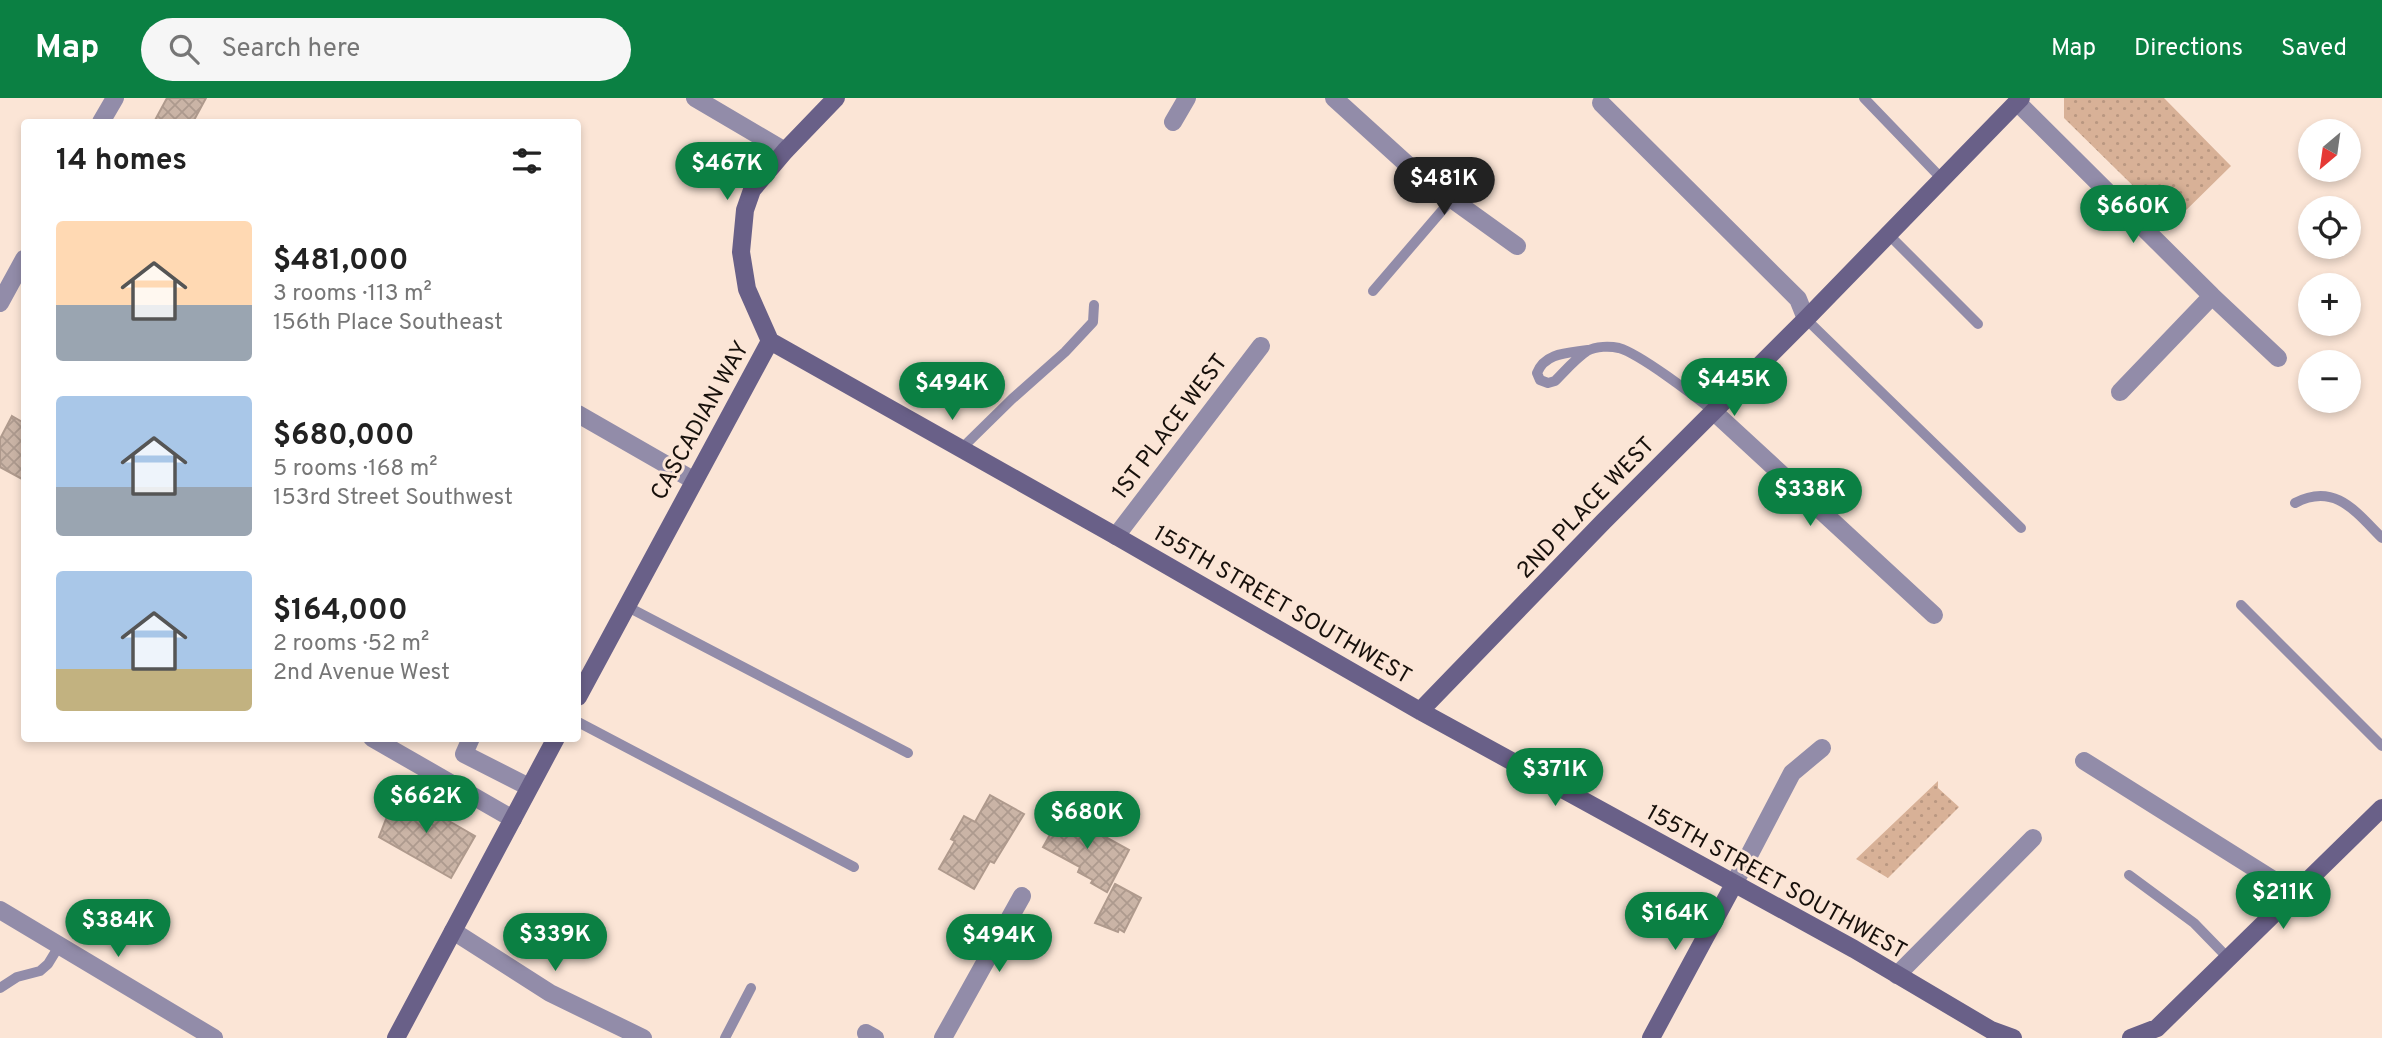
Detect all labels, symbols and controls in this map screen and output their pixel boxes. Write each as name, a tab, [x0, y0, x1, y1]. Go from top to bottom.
search box	[141, 18, 631, 81]
text: Map	[35, 28, 99, 70]
icon: search	[165, 30, 203, 68]
text: Search here	[221, 33, 360, 66]
text: Map	[2051, 34, 2096, 64]
text: Directions	[2134, 34, 2243, 64]
text: Saved	[2281, 34, 2347, 64]
north arrow	[2298, 119, 2361, 182]
map controls	[2298, 119, 2361, 413]
icon: filters	[508, 142, 546, 180]
pin: $467K	[678, 142, 776, 202]
text: 14 homes	[56, 143, 187, 180]
text: $467K	[691, 150, 763, 179]
pin: $481K	[1395, 158, 1493, 217]
text: $481K	[1410, 165, 1478, 194]
pin: $660K	[2084, 186, 2182, 245]
text: $660K	[2096, 193, 2170, 222]
button: locate	[2298, 196, 2361, 259]
text: $481,000	[273, 243, 408, 280]
icon: home	[112, 249, 196, 333]
button: +	[2298, 273, 2361, 336]
text: 3 rooms · 113 m²	[273, 280, 432, 309]
text: 156th Place Southeast	[273, 309, 503, 338]
street label: CASCADIAN WAY	[645, 337, 757, 506]
street label: 1ST PLACE WEST	[1107, 349, 1235, 506]
button: −	[2298, 350, 2361, 413]
pin: $445K	[1685, 358, 1783, 418]
pin: $494K	[903, 362, 1001, 422]
text: $445K	[1697, 366, 1771, 395]
text: $494K	[915, 370, 989, 399]
text: $680,000	[273, 418, 415, 455]
icon: home	[112, 424, 196, 508]
street label: 2ND PLACE WEST	[1512, 432, 1662, 586]
text: 5 rooms · 168 m²	[273, 455, 438, 484]
pin: $338K	[1761, 468, 1859, 528]
text: $338K	[1774, 476, 1846, 505]
text: 153rd Street Southwest	[273, 484, 513, 513]
street label: 155TH STREET SOUTHWEST	[1147, 520, 1416, 692]
text: $164,000	[273, 593, 408, 630]
icon: home	[112, 599, 196, 683]
text: 2 rooms · 52 m²	[273, 630, 429, 659]
text: 2nd Avenue West	[273, 659, 450, 688]
pin: $371K	[1506, 748, 1604, 808]
text: $371K	[1522, 756, 1588, 785]
pin: $662K	[377, 776, 475, 835]
text: $662K	[390, 783, 462, 812]
pin: $680K	[1038, 792, 1136, 851]
text: $680K	[1050, 799, 1124, 828]
street label: 155TH STREET SOUTHWEST	[1640, 799, 1911, 967]
pin: $211K	[2234, 872, 2332, 931]
text: $211K	[2252, 879, 2314, 908]
pin: $164K	[1626, 892, 1724, 952]
pin: $384K	[69, 900, 167, 959]
text: $164K	[1641, 900, 1709, 929]
text: $384K	[81, 907, 155, 936]
pin: $339K	[506, 914, 604, 973]
pin: $494K	[950, 914, 1048, 974]
text: $339K	[519, 921, 591, 950]
text: $494K	[962, 922, 1036, 951]

